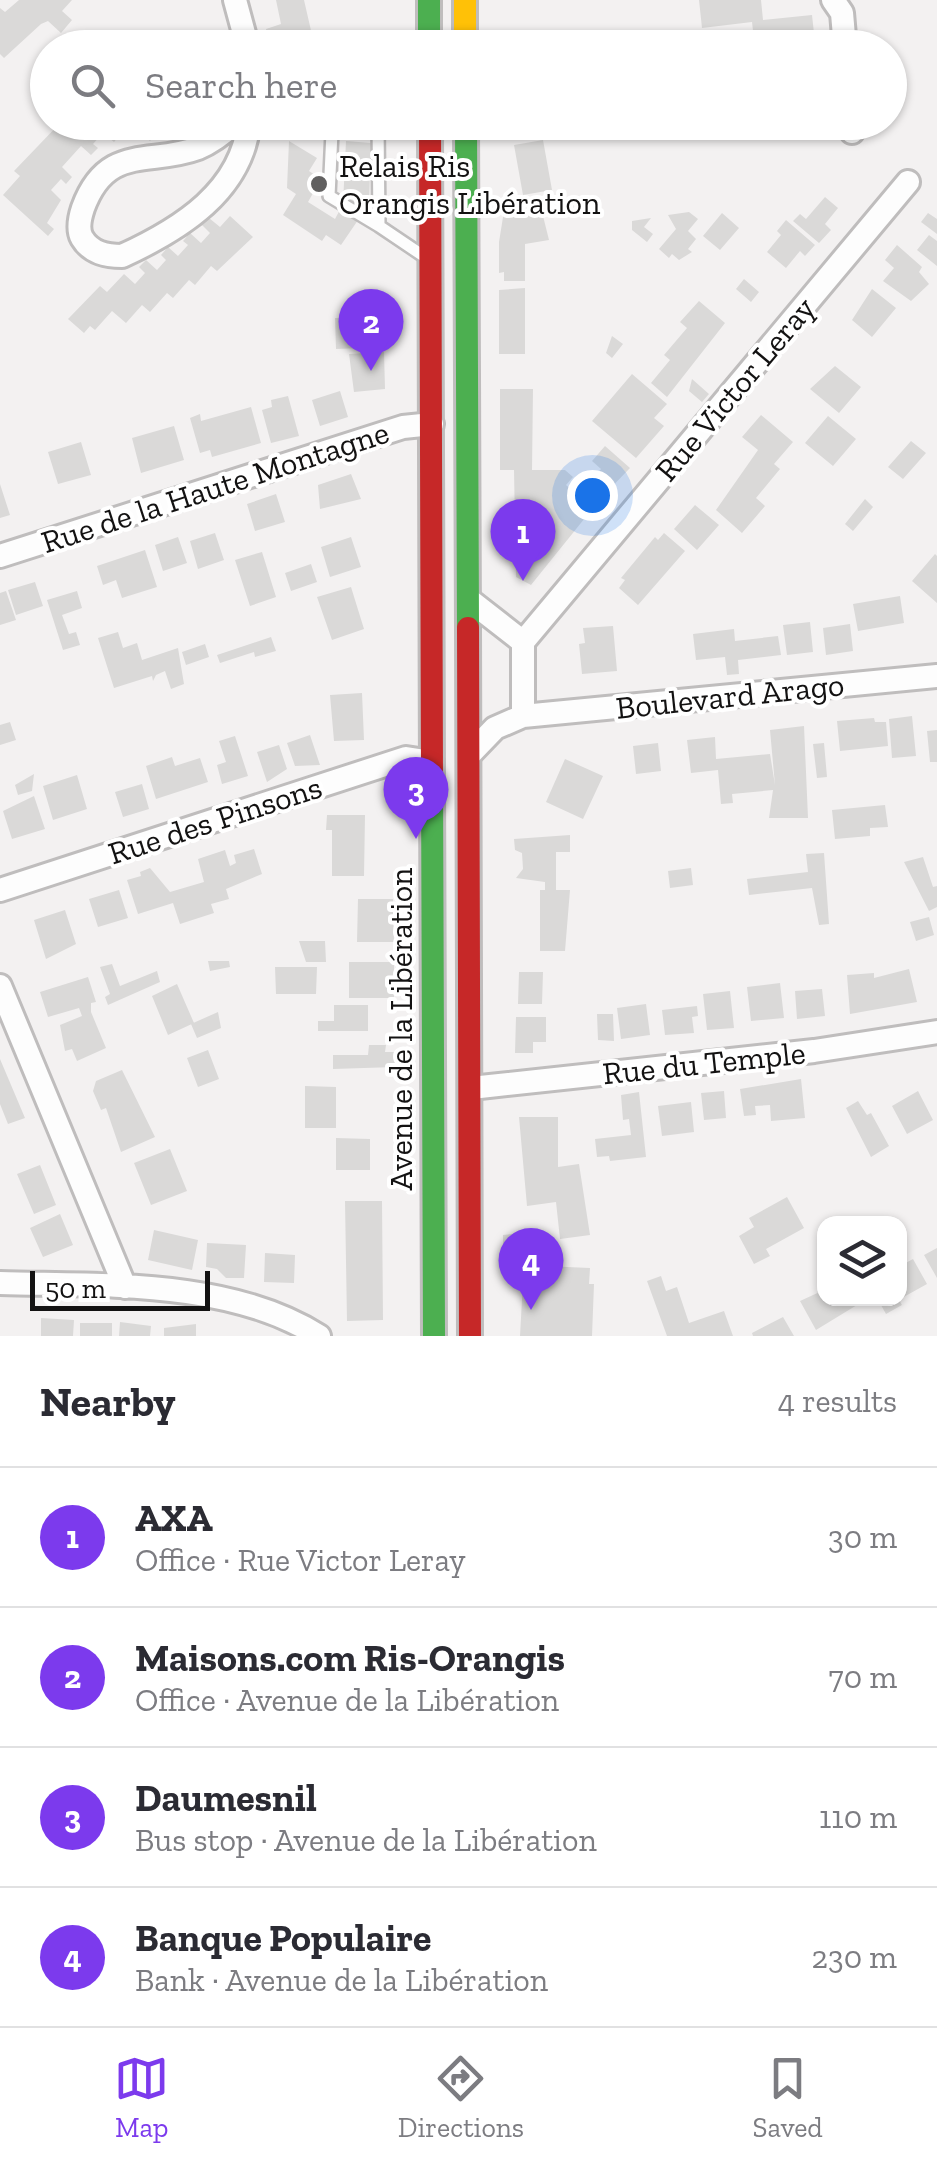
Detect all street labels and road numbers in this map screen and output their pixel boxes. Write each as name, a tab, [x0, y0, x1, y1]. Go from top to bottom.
street label: Rue Victor Leray	[647, 289, 823, 489]
street label: Rue de la Haute Montagne	[37, 413, 393, 561]
street label: Boulevard Arago	[614, 665, 846, 727]
street label: Rue des Pinsons	[103, 768, 327, 872]
street label: Avenue de la Libération	[382, 867, 420, 1190]
street label: Rue du Temple	[601, 1033, 807, 1093]

